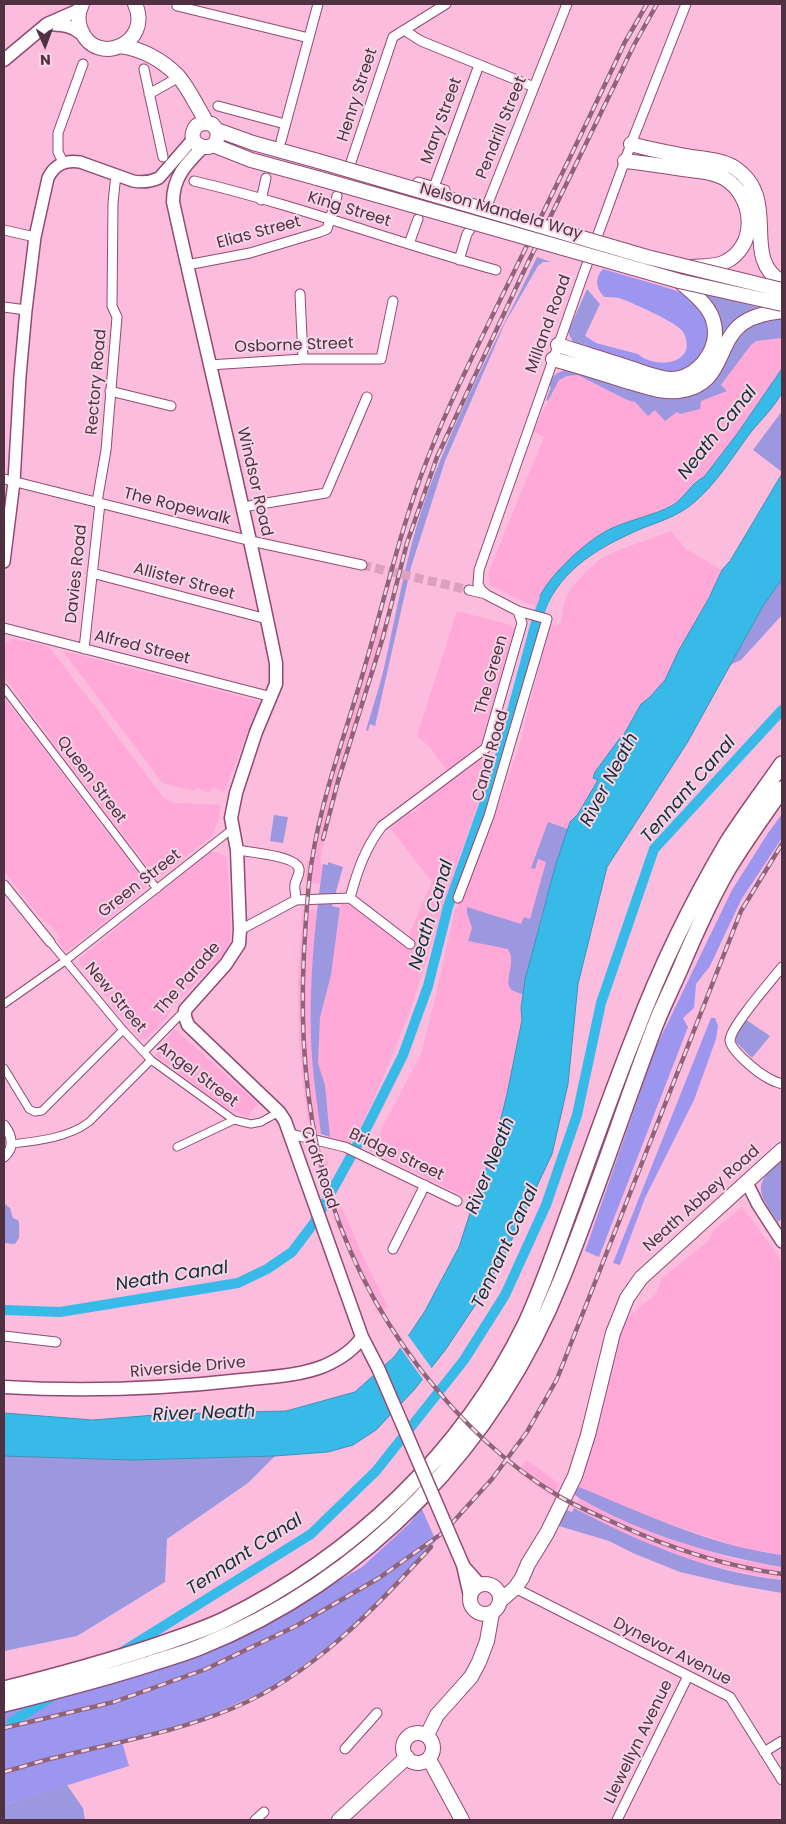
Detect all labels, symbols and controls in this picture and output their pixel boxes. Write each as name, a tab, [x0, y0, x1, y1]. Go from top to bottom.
north arrow	[20, 20, 70, 70]
street label: Henry Street	[334, 46, 382, 144]
text: N	[40, 50, 51, 70]
street label: Pendrill Street	[473, 74, 531, 182]
street label: Mary Street	[417, 75, 467, 167]
street label: Nelson Mandela Way	[417, 180, 585, 244]
street label: King Street	[305, 188, 393, 232]
street label: Elias Street	[215, 213, 303, 253]
street label: Milland Road	[522, 272, 576, 376]
street label: Rectory Road	[83, 328, 111, 436]
street label: Osborne Street	[234, 334, 354, 358]
water label: Neath Canal	[674, 382, 762, 484]
street label: Windsor Road	[232, 426, 276, 538]
street label: The Ropewalk	[121, 484, 233, 530]
street label: Davies Road	[62, 524, 92, 624]
street label: Allister Street	[131, 559, 237, 605]
street label: Alfred Street	[92, 627, 192, 669]
street label: The Green	[472, 633, 512, 717]
street label: Canal Road	[469, 708, 513, 804]
water label: River Neath	[576, 730, 644, 830]
water label: Tennant Canal	[637, 732, 741, 848]
street label: Queen Street	[52, 733, 130, 827]
street label: Green Street	[95, 846, 185, 922]
water label: Neath Canal	[405, 858, 459, 972]
street label: The Parade	[151, 938, 225, 1020]
street label: New Street	[80, 959, 150, 1037]
street label: Angel Street	[153, 1038, 241, 1112]
water label: River Neath	[462, 1114, 520, 1218]
street label: Croft Road	[296, 1124, 342, 1212]
street label: Bridge Street	[346, 1125, 446, 1185]
street label: Neath Abbey Road	[640, 1142, 764, 1256]
water label: Tennant Canal	[468, 1182, 544, 1312]
water label: Neath Canal	[114, 1257, 230, 1297]
street label: Riverside Drive	[129, 1353, 247, 1383]
water label: River Neath	[152, 1401, 256, 1427]
water label: Tennant Canal	[183, 1510, 307, 1600]
street label: Dynevor Avenue	[610, 1614, 734, 1690]
street label: Llewellyn Avenue	[601, 1677, 677, 1807]

